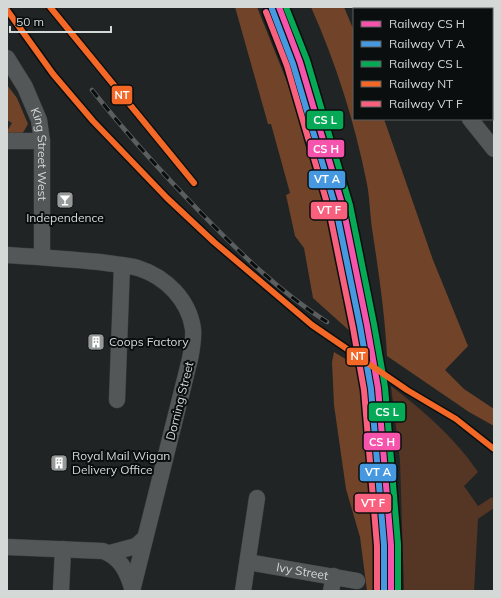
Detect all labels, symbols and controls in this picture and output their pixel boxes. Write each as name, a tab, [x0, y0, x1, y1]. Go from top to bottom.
scale bar	[10, 8, 111, 34]
legend	[353, 8, 493, 120]
text: 50 m	[16, 14, 44, 29]
text: Railway CS H	[389, 16, 465, 31]
text: Railway VT A	[389, 36, 465, 51]
text: Railway CS L	[389, 56, 463, 71]
text: Railway NT	[389, 76, 454, 91]
line badge: NT	[111, 85, 133, 105]
text: NT	[114, 88, 130, 102]
text: Railway VT F	[389, 96, 463, 111]
street label: King Street West	[28, 105, 50, 201]
line badge: CS L	[306, 110, 344, 130]
text: CS L	[313, 113, 337, 127]
line badge: CS H	[307, 139, 345, 158]
text: CS H	[313, 142, 339, 156]
line badge: VT A	[308, 170, 346, 189]
text: VT A	[313, 172, 341, 186]
bar icon: Independence	[55, 190, 75, 210]
line badge: VT F	[310, 201, 348, 220]
text: VT F	[316, 203, 341, 217]
place label: Independence	[26, 210, 104, 225]
building icon: Coops Factory	[86, 332, 106, 352]
place label: Coops Factory	[109, 334, 189, 349]
line badge: NT	[346, 347, 369, 366]
text: NT	[350, 349, 366, 363]
street label: Dorning Street	[162, 360, 197, 442]
line badge: CS L	[368, 402, 406, 422]
text: CS L	[375, 405, 399, 419]
line badge: CS H	[363, 432, 401, 451]
text: CS H	[369, 435, 395, 449]
place label: Royal Mail Wigan Delivery Office	[72, 448, 170, 477]
building icon: Royal Mail Wigan Delivery Office	[49, 453, 69, 473]
line badge: VT A	[359, 463, 397, 482]
text: VT A	[364, 465, 392, 479]
line badge: VT F	[354, 493, 392, 513]
text: VT F	[360, 496, 385, 510]
street label: Ivy Street	[275, 559, 329, 583]

